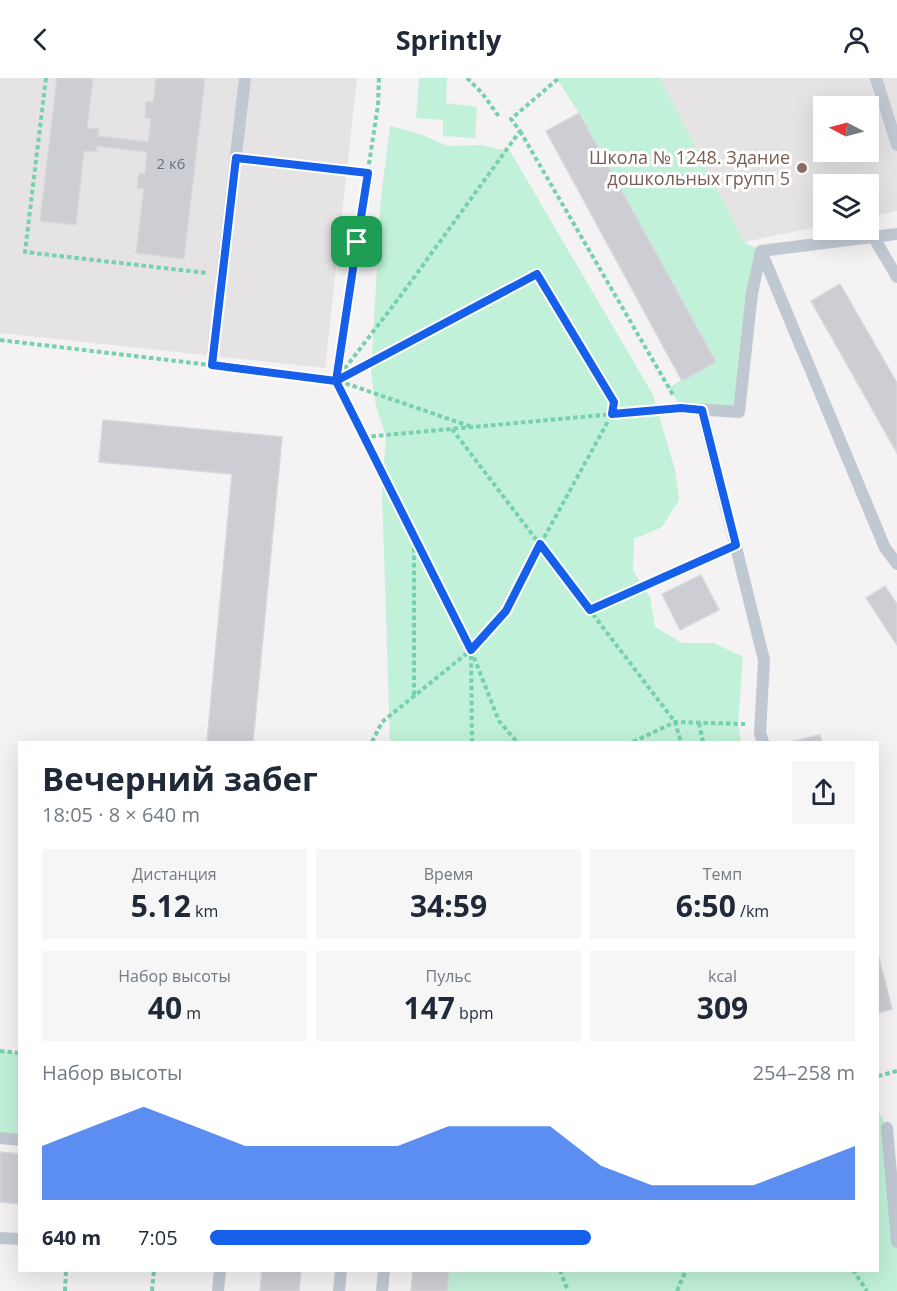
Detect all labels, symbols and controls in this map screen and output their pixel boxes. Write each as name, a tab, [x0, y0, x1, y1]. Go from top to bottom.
text: Sprintly	[396, 21, 501, 58]
icon: back	[24, 23, 57, 56]
icon: person	[840, 23, 873, 56]
north arrow	[813, 96, 879, 162]
map controls	[813, 96, 879, 240]
place label: Школа № 1248. Здание дошкольных групп 5	[589, 145, 790, 190]
house number: 2 к6	[157, 153, 185, 173]
marker: Школа № 1248. Здание дошкольных групп 5	[795, 161, 809, 175]
button: layers	[813, 174, 879, 240]
pin	[331, 216, 382, 267]
icon: arrive	[340, 225, 373, 258]
text: Вечерний забег	[42, 756, 318, 801]
button: share	[792, 761, 855, 824]
text: 18:05 · 8 × 640 m	[42, 801, 200, 828]
text: Дистанция	[132, 863, 217, 885]
text: Время	[424, 863, 473, 885]
text: Темп	[703, 863, 742, 885]
text: 5.12	[131, 885, 191, 926]
text: 34:59	[410, 885, 487, 926]
text: 6:50	[676, 885, 736, 926]
text: km	[191, 900, 218, 922]
text: /km	[736, 900, 769, 922]
text: Набор высоты	[118, 965, 231, 987]
text: Пульс	[426, 965, 471, 987]
text: kcal	[708, 965, 737, 987]
text: 40	[148, 987, 182, 1028]
text: 147	[403, 987, 455, 1028]
text: 309	[697, 987, 748, 1028]
text: m	[182, 1002, 201, 1024]
text: bpm	[455, 1002, 494, 1024]
text: Набор высоты	[42, 1059, 182, 1086]
text: 254–258 m	[753, 1059, 855, 1086]
text: 640 m	[42, 1224, 101, 1251]
text: 7:05	[138, 1224, 178, 1251]

